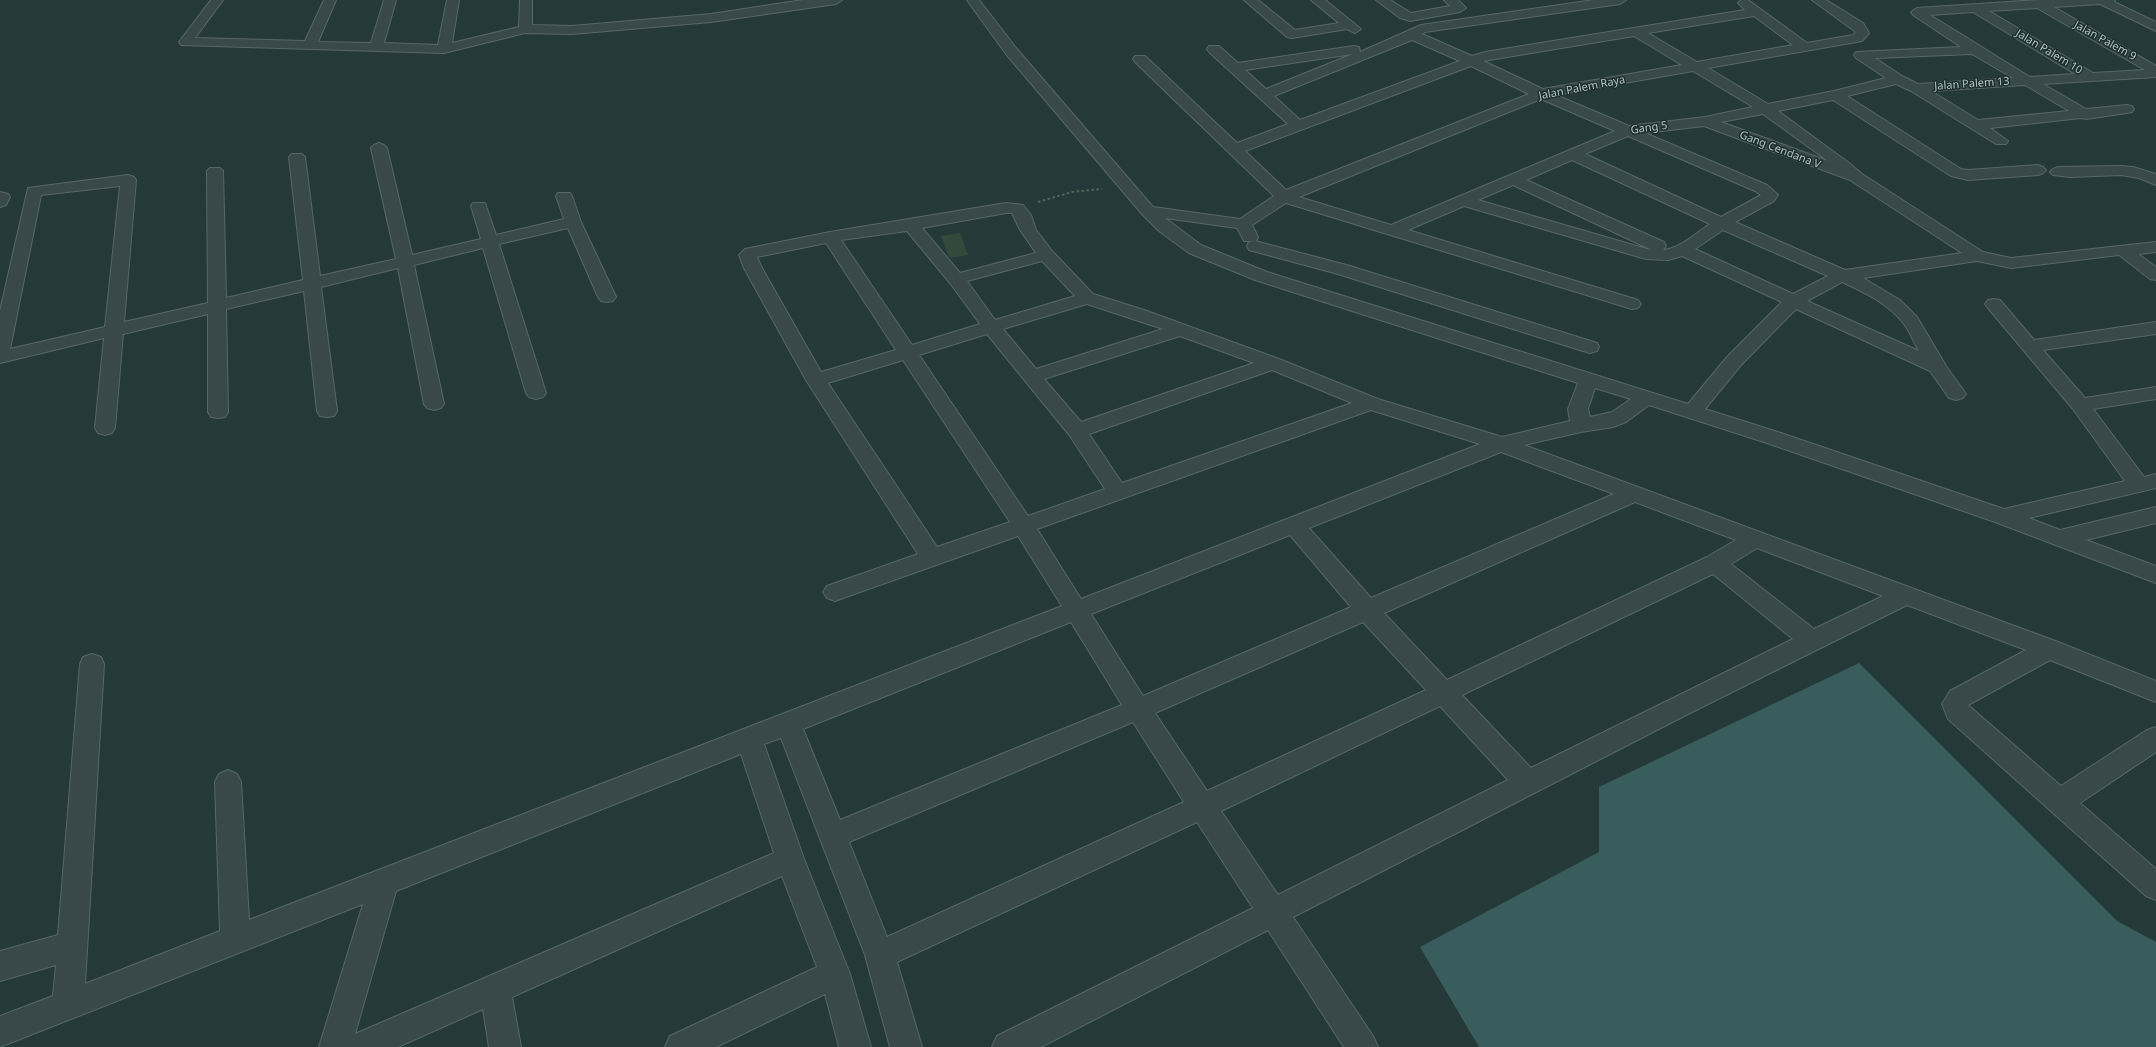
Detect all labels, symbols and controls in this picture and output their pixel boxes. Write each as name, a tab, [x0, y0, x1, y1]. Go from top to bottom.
street label: Jalan Palem 9	[2072, 18, 2138, 64]
street label: Jalan Palem 10	[2013, 27, 2085, 77]
street label: Jalan Palem Raya	[1538, 73, 1626, 103]
street label: Jalan Palem 13	[1934, 75, 2010, 93]
street label: Gang 5	[1630, 119, 1668, 137]
street label: Gang Cendana V	[1738, 128, 1822, 172]

